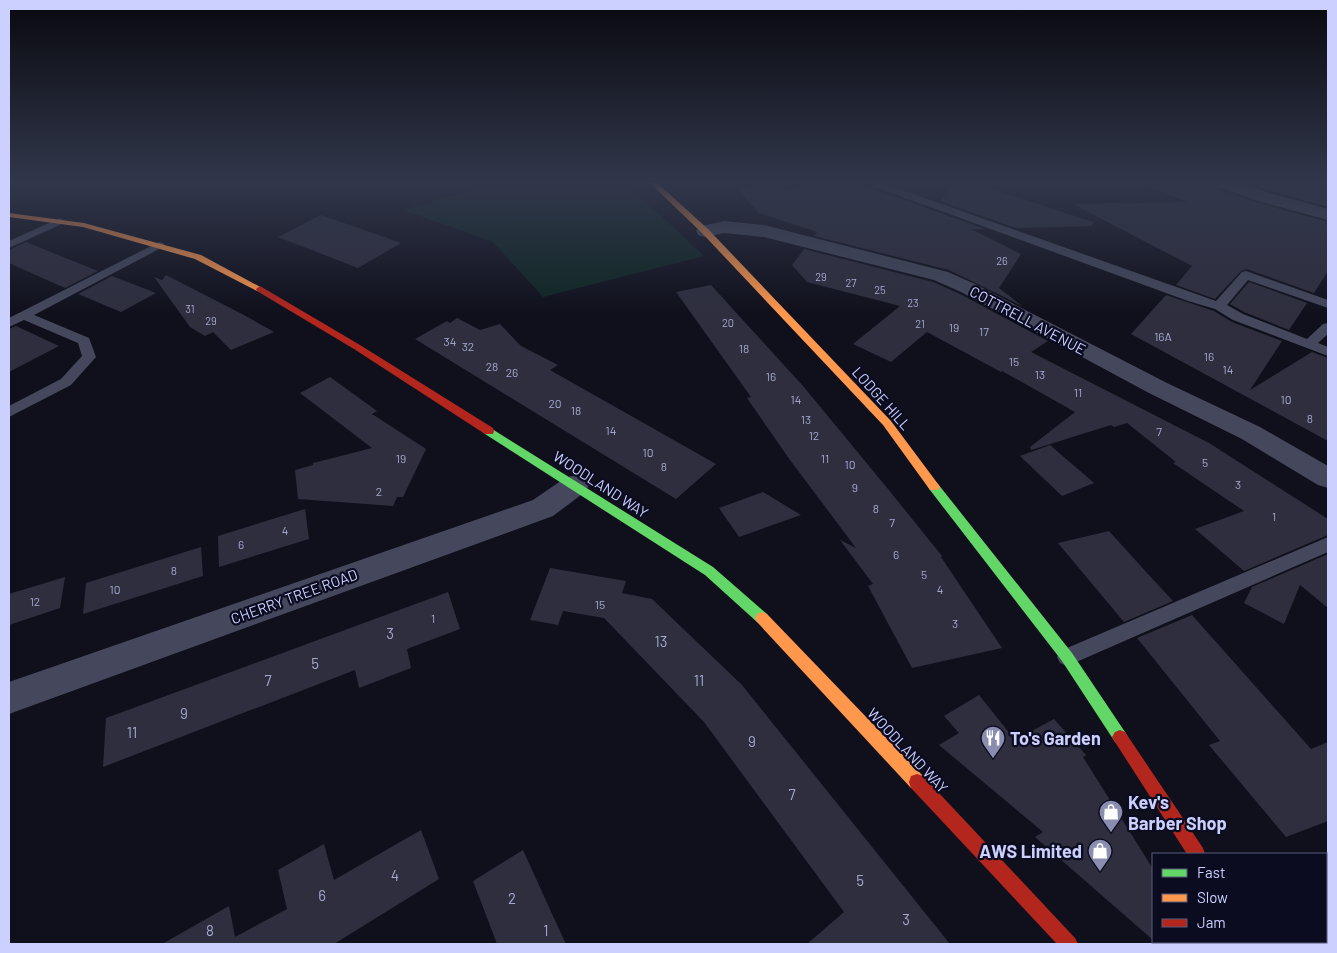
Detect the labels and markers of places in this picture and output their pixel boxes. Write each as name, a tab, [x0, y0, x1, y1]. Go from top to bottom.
restaurant icon: To's Garden	[980, 725, 1006, 759]
place label: To's Garden	[1010, 727, 1101, 749]
place label: Kev's Barber Shop	[1128, 791, 1227, 834]
shop icon: Kev's Barber Shop	[1098, 799, 1124, 833]
shop icon: AWS Limited	[1087, 838, 1113, 872]
place label: AWS Limited	[979, 840, 1082, 862]

